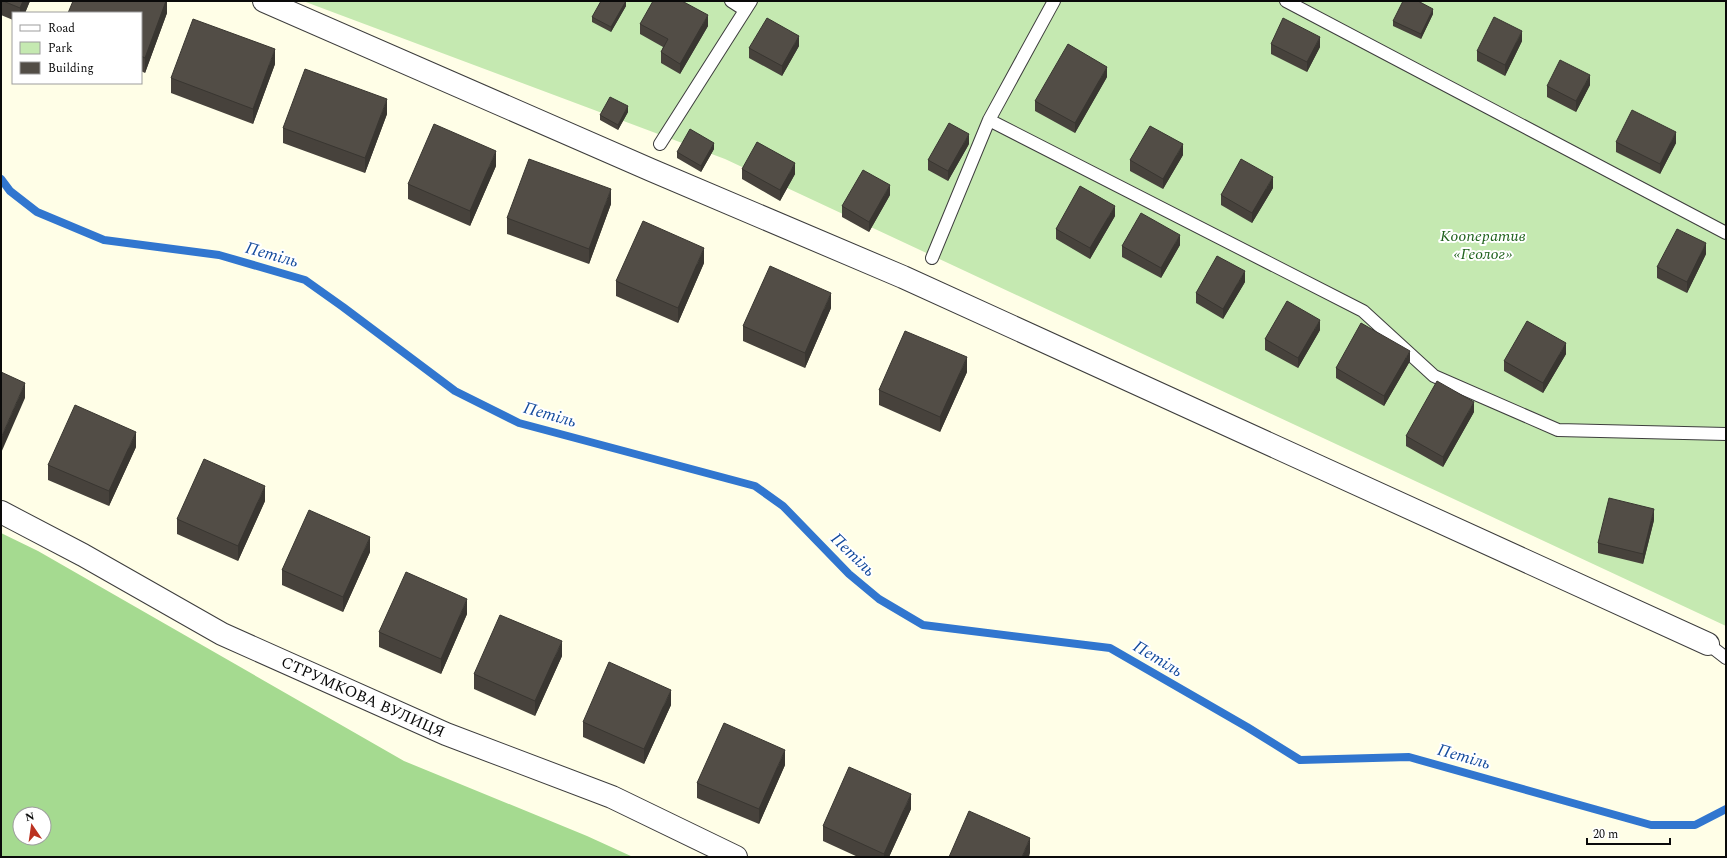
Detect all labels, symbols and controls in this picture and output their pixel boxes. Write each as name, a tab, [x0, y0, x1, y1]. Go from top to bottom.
legend	[12, 12, 142, 84]
text: Road	[48, 19, 75, 38]
text: Park	[48, 39, 73, 58]
text: Building	[48, 59, 94, 78]
park label: Кооператив «Геолог»	[1440, 224, 1526, 266]
water label: Петіль	[242, 235, 302, 275]
water label: Петіль	[520, 395, 580, 435]
water label: Петіль	[824, 527, 882, 583]
water label: Петіль	[1128, 634, 1188, 684]
street label: СТРУМКОВА ВУЛИЦЯ	[277, 650, 449, 744]
water label: Петіль	[1434, 737, 1494, 777]
north arrow	[12, 806, 52, 846]
text: N	[24, 807, 36, 826]
scale bar	[1587, 820, 1670, 846]
text: 20 m	[1593, 825, 1618, 844]

